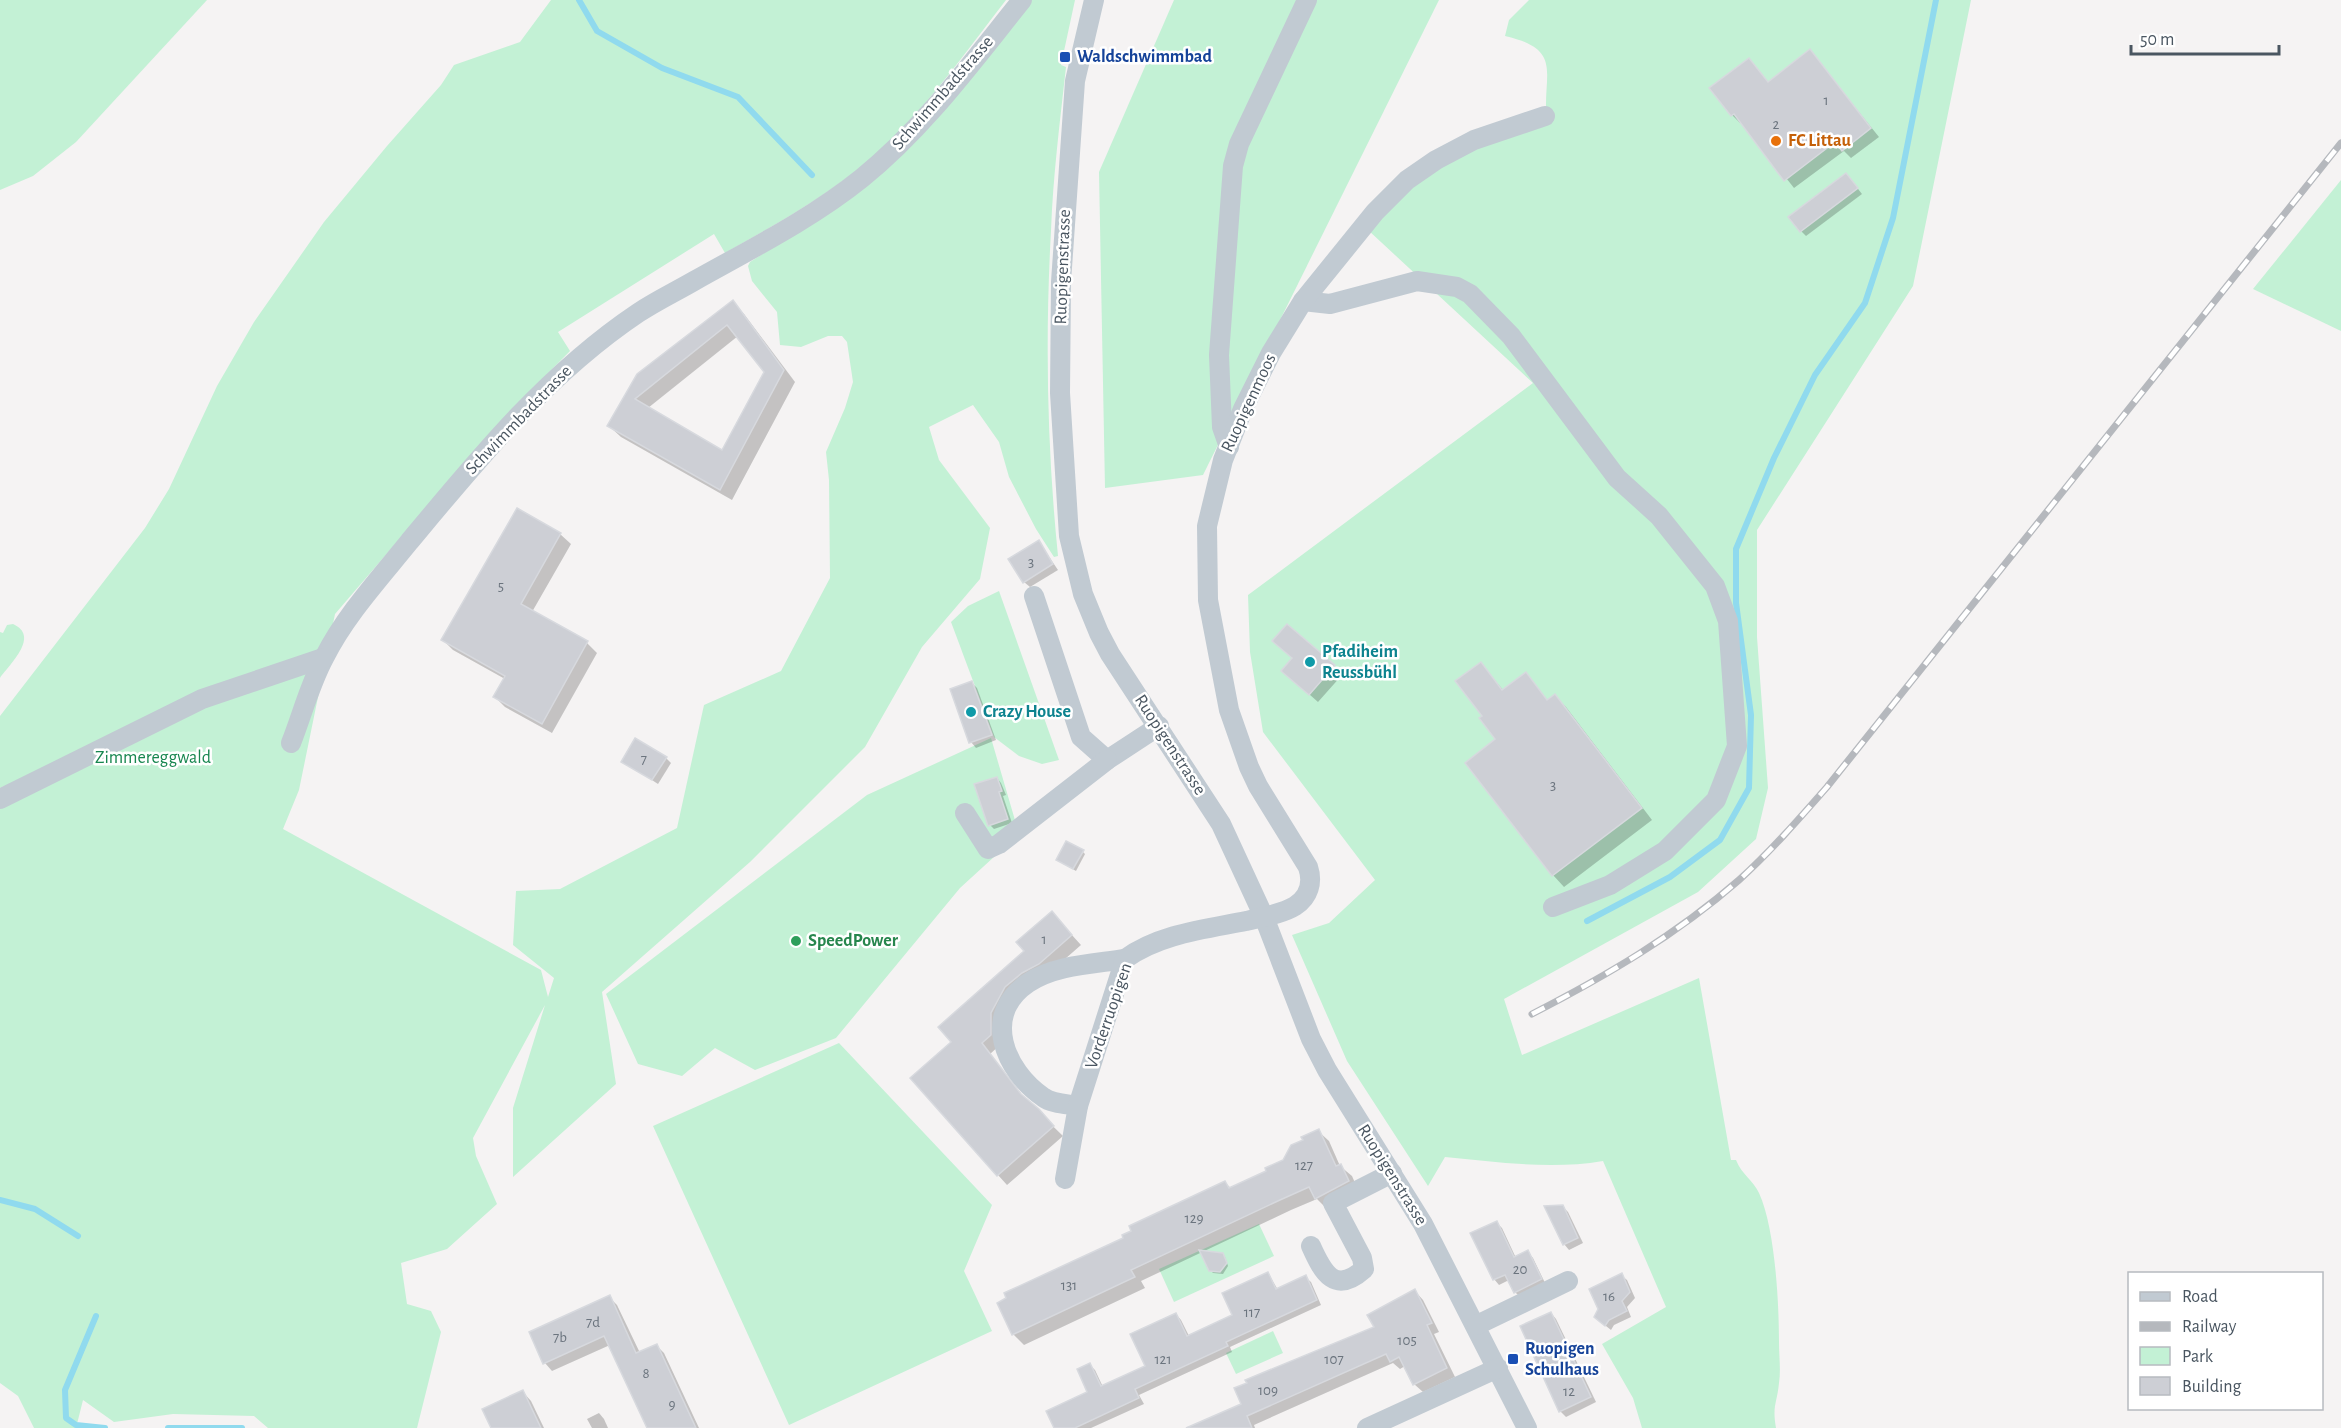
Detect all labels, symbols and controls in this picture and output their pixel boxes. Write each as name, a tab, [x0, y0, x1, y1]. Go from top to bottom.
scale bar	[2131, 18, 2280, 56]
text: 50 m	[2140, 31, 2174, 49]
street label: Schwimmbadstrasse	[889, 33, 997, 153]
place label: Waldschwimmbad	[1077, 48, 1212, 66]
marker: Waldschwimmbad	[1058, 50, 1072, 64]
house number: 1	[1823, 93, 1829, 108]
house number: 2	[1773, 117, 1780, 132]
place label: FC Littau	[1788, 132, 1852, 150]
marker: FC Littau	[1769, 134, 1783, 148]
street label: Ruopigenstrasse	[1052, 209, 1074, 325]
street label: Ruopigenmoos	[1218, 351, 1280, 455]
street label: Schwimmbadstrasse	[462, 362, 576, 478]
house number: 3	[1028, 555, 1034, 570]
house number: 5	[498, 579, 504, 594]
place label: Pfadiheim Reussbühl	[1322, 643, 1398, 682]
marker: Pfadiheim Reussbühl	[1303, 655, 1317, 669]
street label: Ruopigenstrasse	[1131, 692, 1209, 798]
place label: Crazy House	[983, 703, 1071, 721]
marker: Crazy House	[964, 705, 978, 719]
park label: Zimmereggwald	[95, 749, 211, 767]
house number: 7	[641, 752, 647, 767]
house number: 3	[1550, 778, 1556, 793]
place label: SpeedPower	[808, 932, 899, 950]
house number: 1	[1041, 932, 1047, 947]
marker: SpeedPower	[789, 934, 803, 948]
street label: Vorderruopigen	[1082, 961, 1136, 1071]
street label: Ruopigenstrasse	[1354, 1121, 1430, 1229]
house number: 127	[1295, 1158, 1313, 1173]
house number: 129	[1184, 1211, 1204, 1226]
house number: 20	[1513, 1262, 1527, 1277]
legend	[2128, 1272, 2323, 1410]
house number: 131	[1061, 1278, 1077, 1293]
text: Road	[2182, 1288, 2218, 1306]
house number: 16	[1603, 1289, 1615, 1304]
house number: 117	[1244, 1305, 1260, 1320]
house number: 7d	[586, 1315, 600, 1330]
text: Railway	[2182, 1318, 2237, 1336]
house number: 7b	[553, 1330, 567, 1345]
house number: 105	[1397, 1333, 1417, 1348]
place label: Ruopigen Schulhaus	[1525, 1340, 1599, 1379]
text: Park	[2182, 1348, 2214, 1366]
house number: 121	[1154, 1352, 1172, 1367]
house number: 107	[1324, 1352, 1344, 1367]
marker: Ruopigen Schulhaus	[1506, 1352, 1520, 1366]
house number: 8	[642, 1366, 650, 1381]
text: Building	[2182, 1378, 2242, 1396]
house number: 109	[1258, 1383, 1278, 1398]
house number: 12	[1563, 1384, 1575, 1399]
house number: 9	[668, 1397, 676, 1412]

